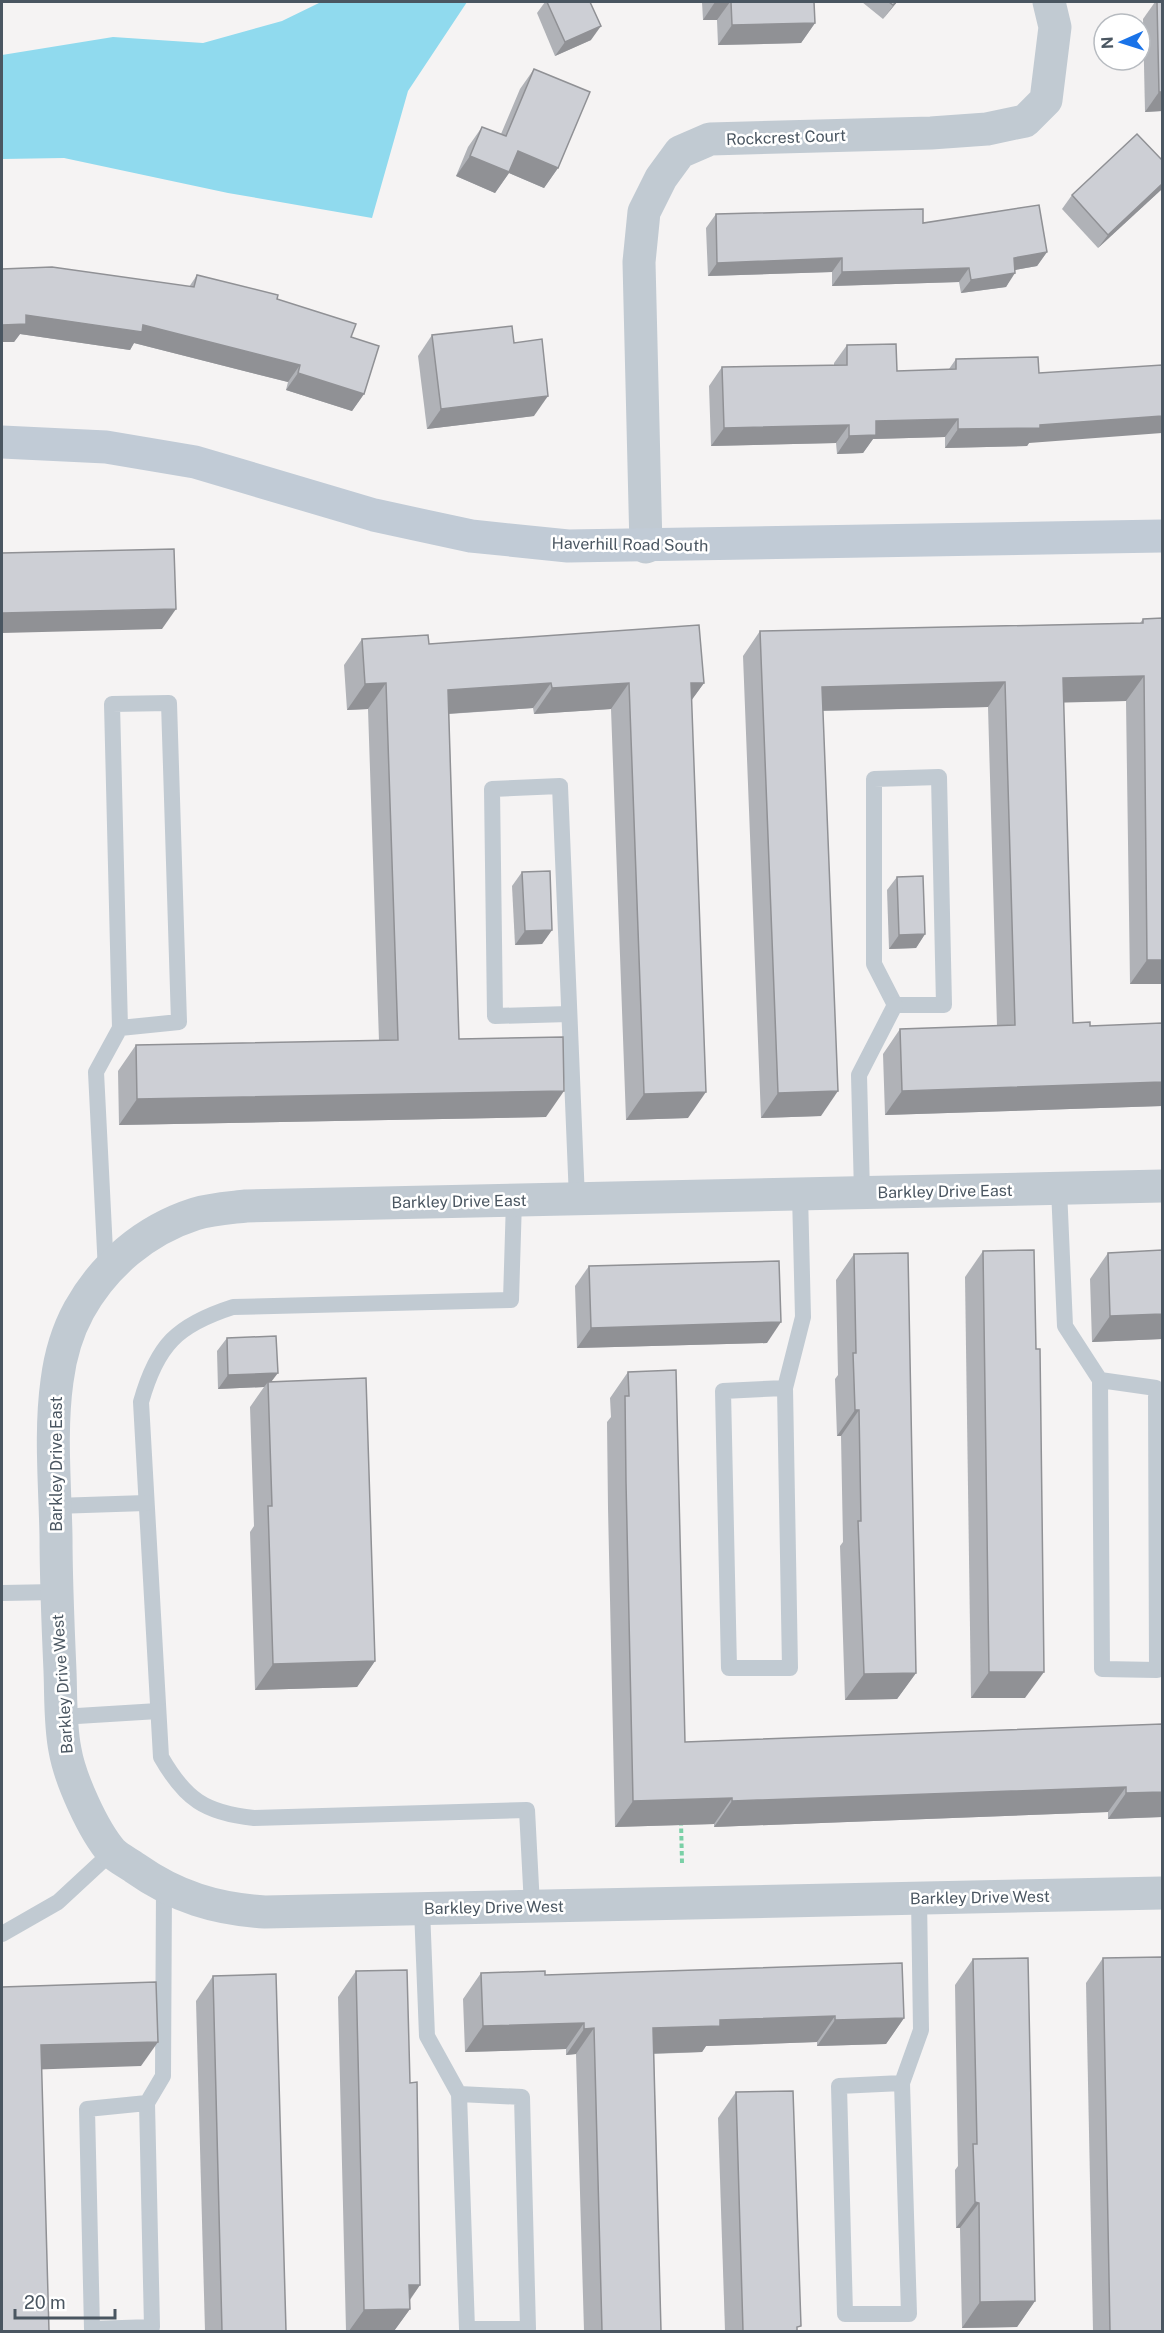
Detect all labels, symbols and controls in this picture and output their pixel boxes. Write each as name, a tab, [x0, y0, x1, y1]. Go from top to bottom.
north arrow	[1092, 12, 1152, 72]
text: N	[1098, 36, 1117, 50]
street label: Rockcrest Court	[726, 126, 846, 149]
street label: Haverhill Road South	[551, 534, 709, 555]
street label: Barkley Drive East	[877, 1181, 1013, 1202]
street label: Barkley Drive East	[391, 1191, 527, 1212]
street label: Barkley Drive East	[47, 1396, 66, 1532]
street label: Barkley Drive West	[48, 1613, 77, 1754]
street label: Barkley Drive West	[910, 1887, 1050, 1908]
street label: Barkley Drive West	[424, 1897, 564, 1918]
scale bar	[15, 2282, 116, 2320]
text: 20 m	[24, 2292, 66, 2313]

